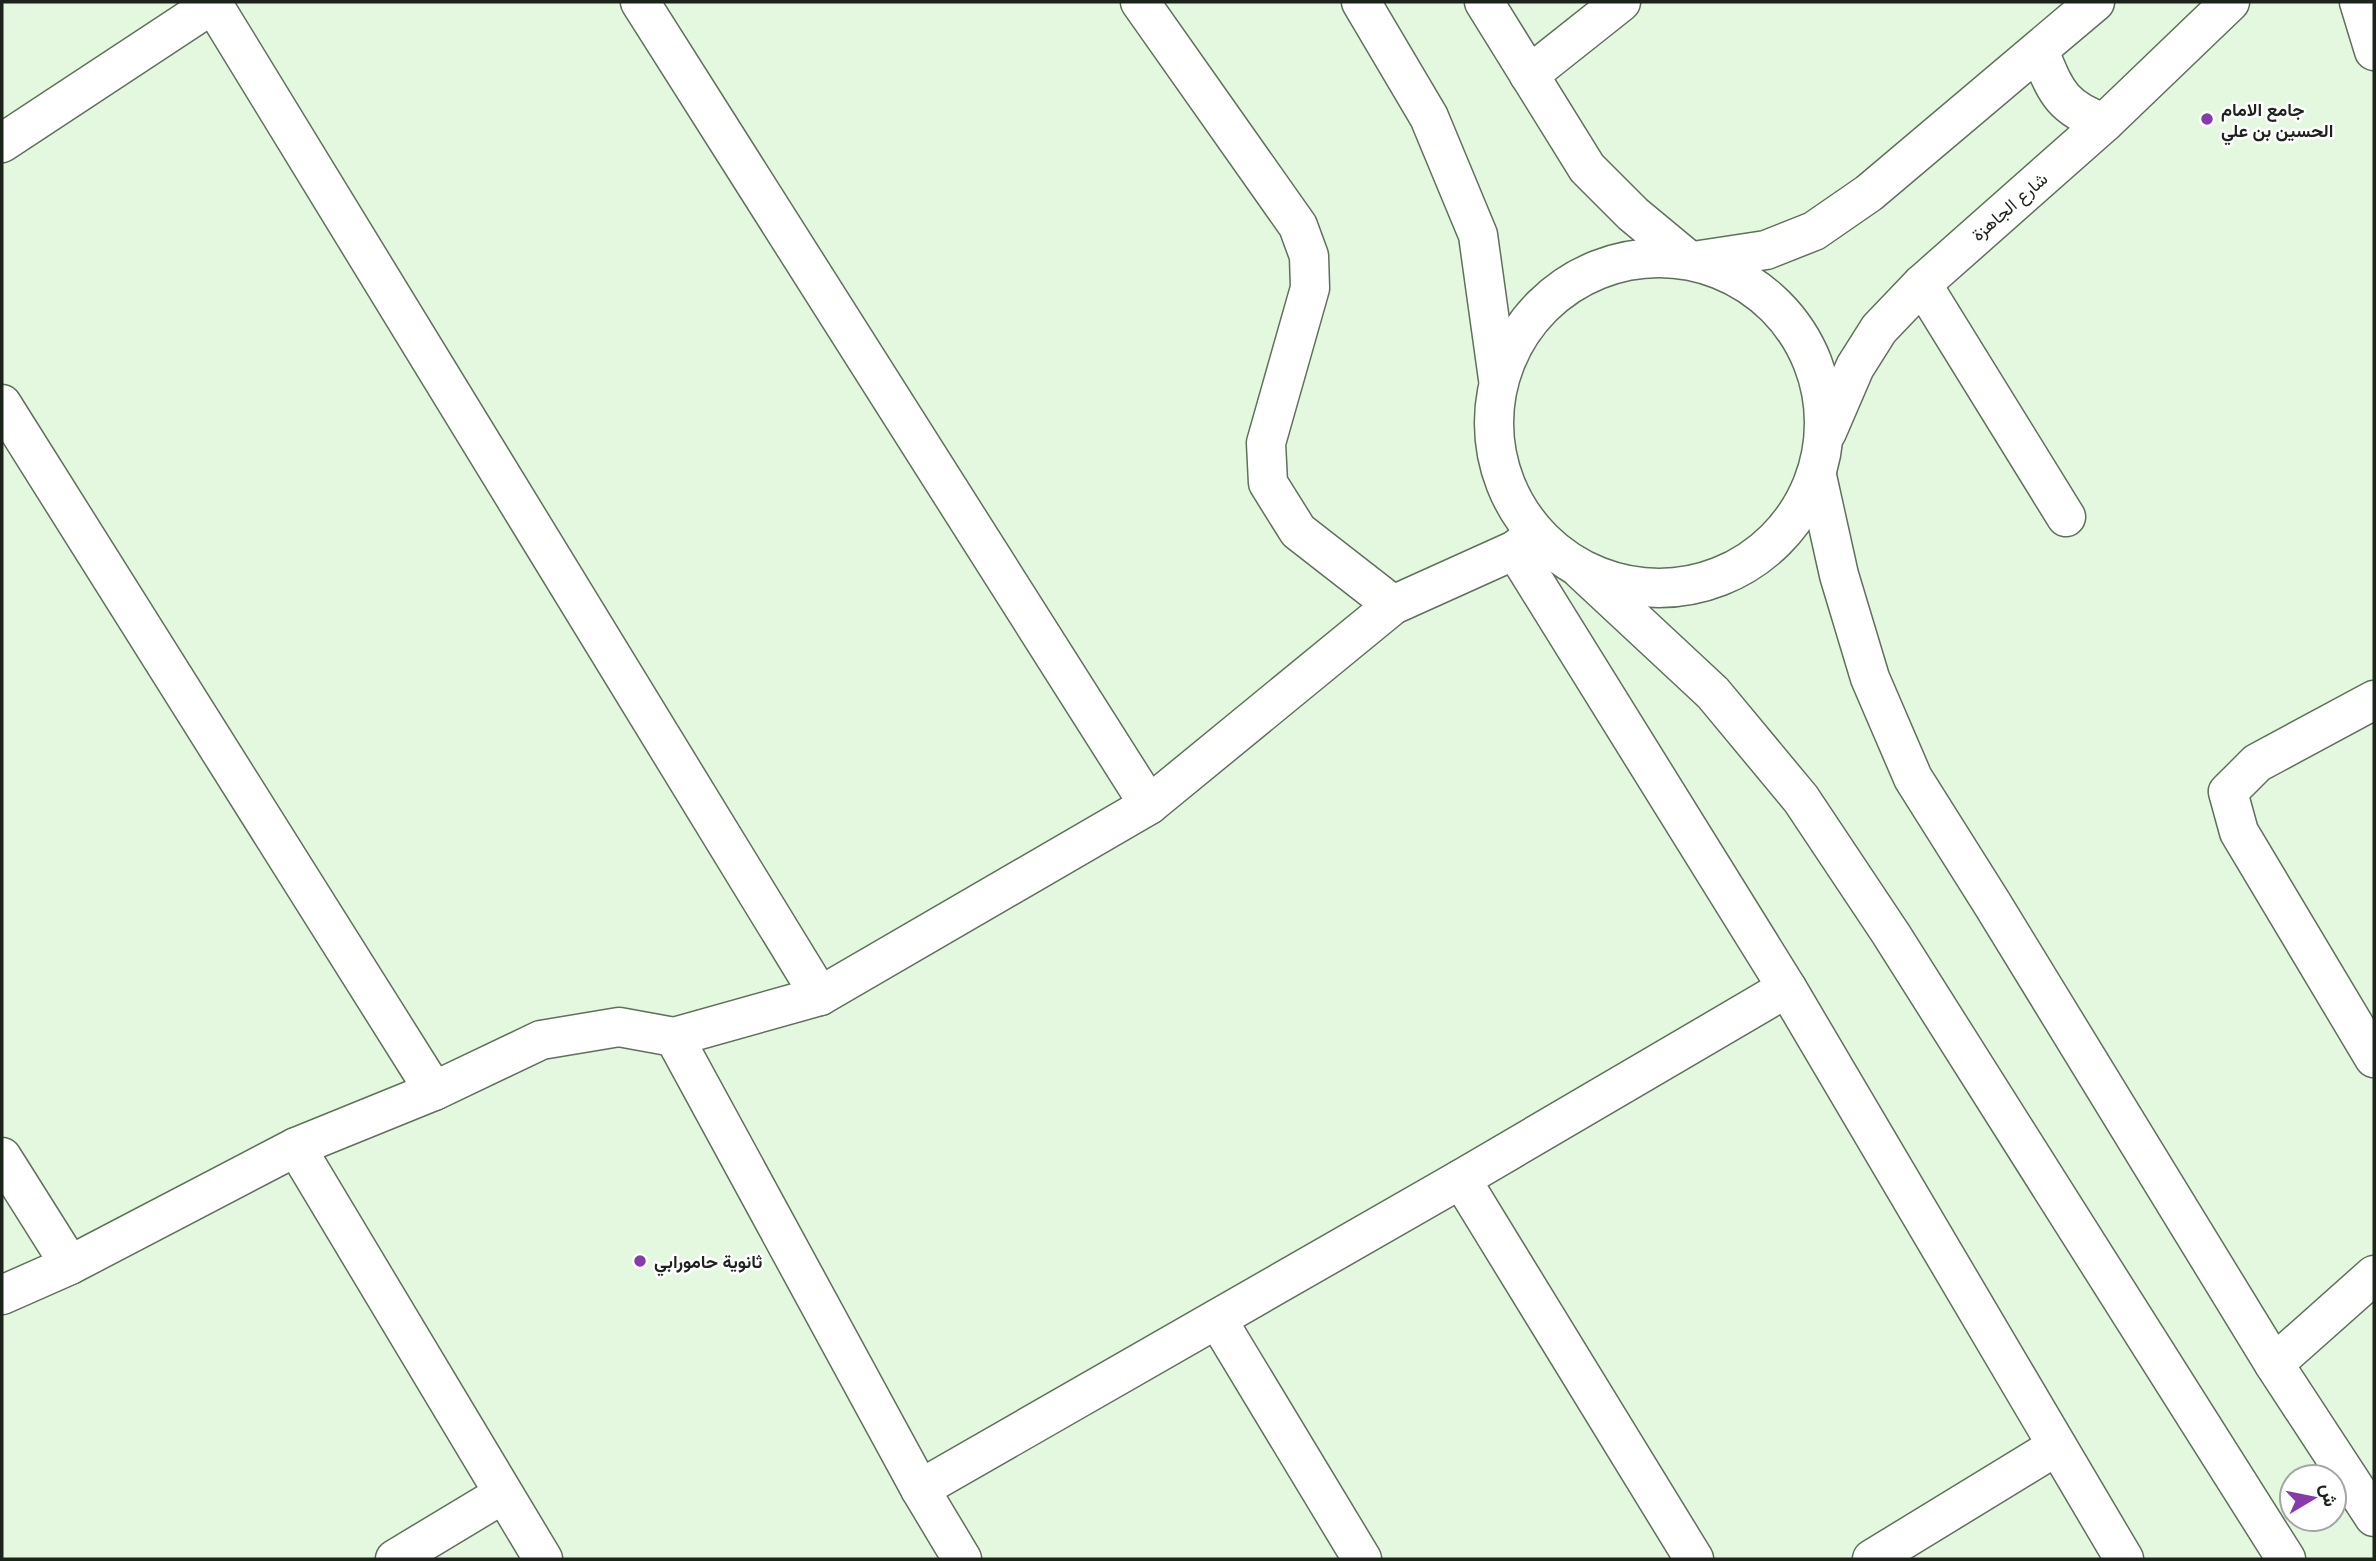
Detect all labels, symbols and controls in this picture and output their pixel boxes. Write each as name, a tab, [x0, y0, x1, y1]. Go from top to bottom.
place label: جامع الامام الحسين بن علي	[2221, 98, 2333, 146]
marker: جامع الامام الحسين بن علي	[2199, 111, 2215, 127]
street label: شارع الجاهزة	[1966, 167, 2053, 247]
place label: ثانوية حامورابي	[654, 1250, 762, 1277]
marker: ثانوية حامورابي	[632, 1253, 648, 1269]
north arrow	[2278, 1463, 2348, 1533]
text: ش	[2316, 1482, 2344, 1509]

